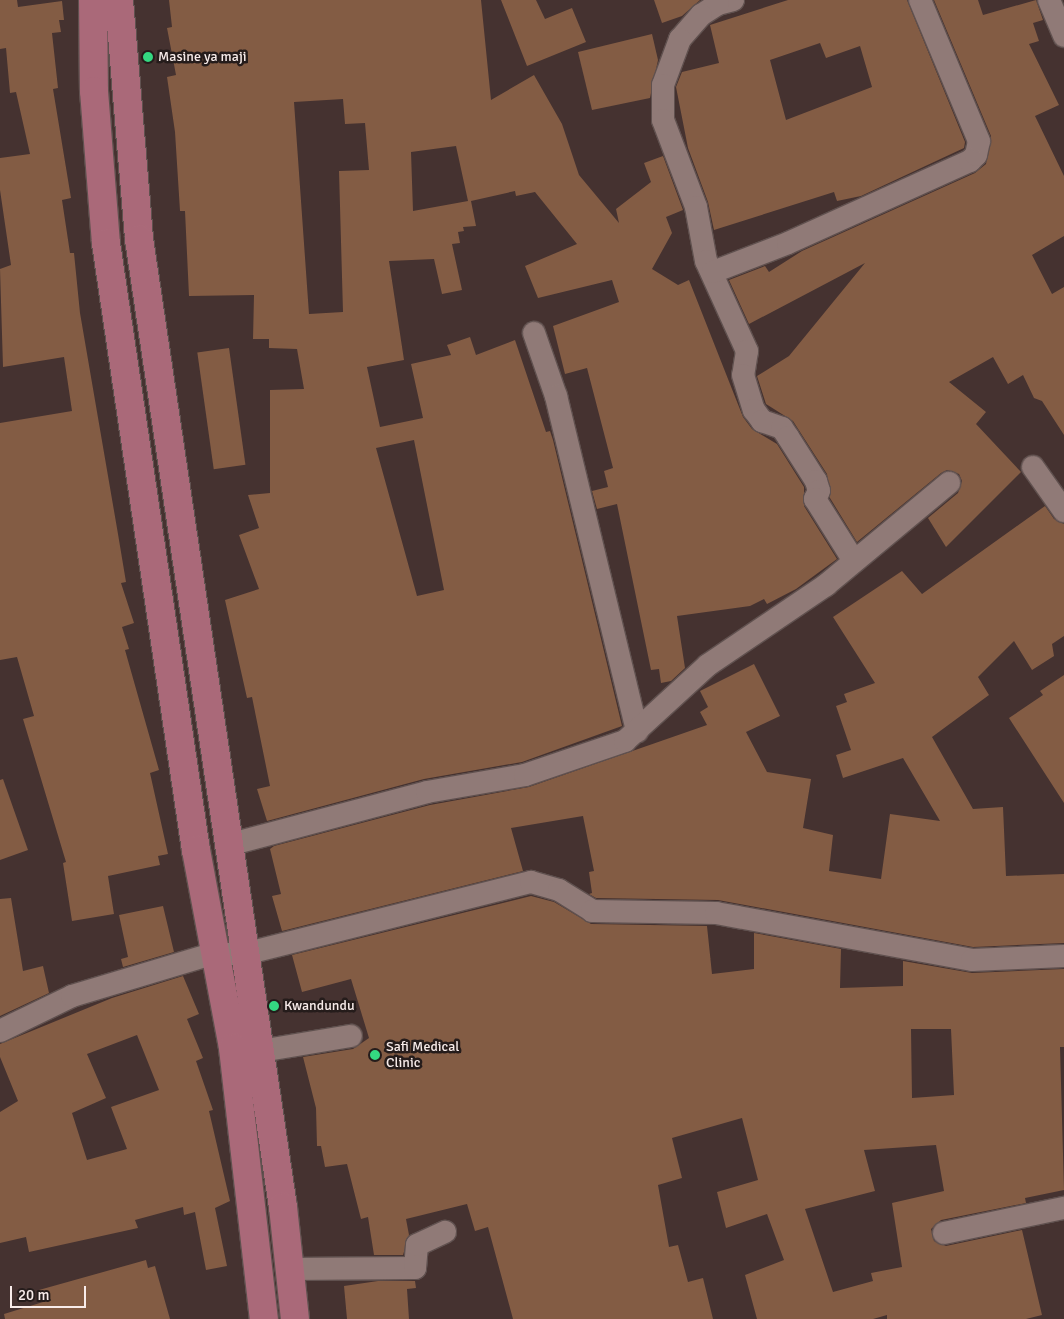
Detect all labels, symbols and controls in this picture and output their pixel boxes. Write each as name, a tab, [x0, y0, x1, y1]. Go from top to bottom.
place label: Masine ya maji	[158, 49, 247, 65]
marker: Masine ya maji	[142, 51, 154, 63]
place label: Kwandundu	[284, 998, 355, 1014]
marker: Kwandundu	[268, 1000, 280, 1012]
place label: Safi Medical Clinic	[386, 1039, 459, 1072]
marker: Safi Medical Clinic	[368, 1048, 382, 1062]
scale bar	[12, 1276, 89, 1308]
text: 20 m	[18, 1286, 49, 1304]

